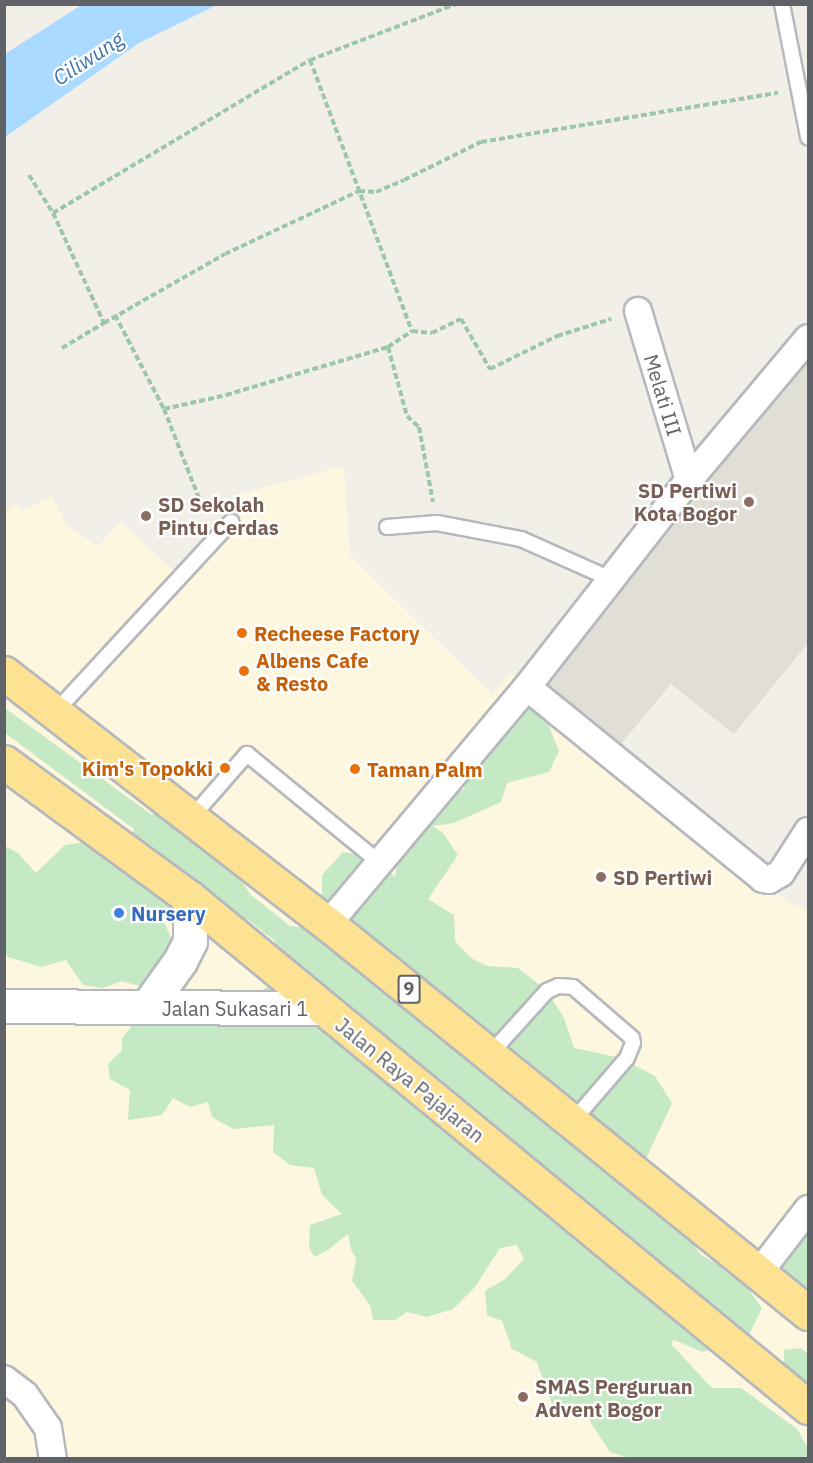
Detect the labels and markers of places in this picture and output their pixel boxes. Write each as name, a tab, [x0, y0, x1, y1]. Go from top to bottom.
place label: SD Pertiwi Kota Bogor	[634, 478, 737, 525]
place label: SD Sekolah Pintu Cerdas	[158, 492, 279, 539]
marker: SD Pertiwi Kota Bogor	[742, 495, 756, 509]
marker: SD Sekolah Pintu Cerdas	[139, 509, 153, 523]
place label: Recheese Factory	[254, 621, 420, 645]
marker: Recheese Factory	[235, 626, 249, 640]
place label: Albens Cafe & Resto	[256, 648, 369, 695]
marker: Albens Cafe & Resto	[237, 664, 251, 678]
place label: Kim's Topokki	[82, 756, 213, 780]
place label: Taman Palm	[367, 757, 483, 781]
marker: Kim's Topokki	[218, 761, 232, 775]
marker: Taman Palm	[348, 762, 362, 776]
place label: SD Pertiwi	[613, 865, 712, 889]
marker: SD Pertiwi	[594, 870, 608, 884]
place label: Nursery	[131, 901, 206, 925]
marker: Nursery	[112, 906, 126, 920]
place label: SMAS Perguruan Advent Bogor	[535, 1374, 693, 1421]
marker: SMAS Perguruan Advent Bogor	[516, 1390, 530, 1404]

